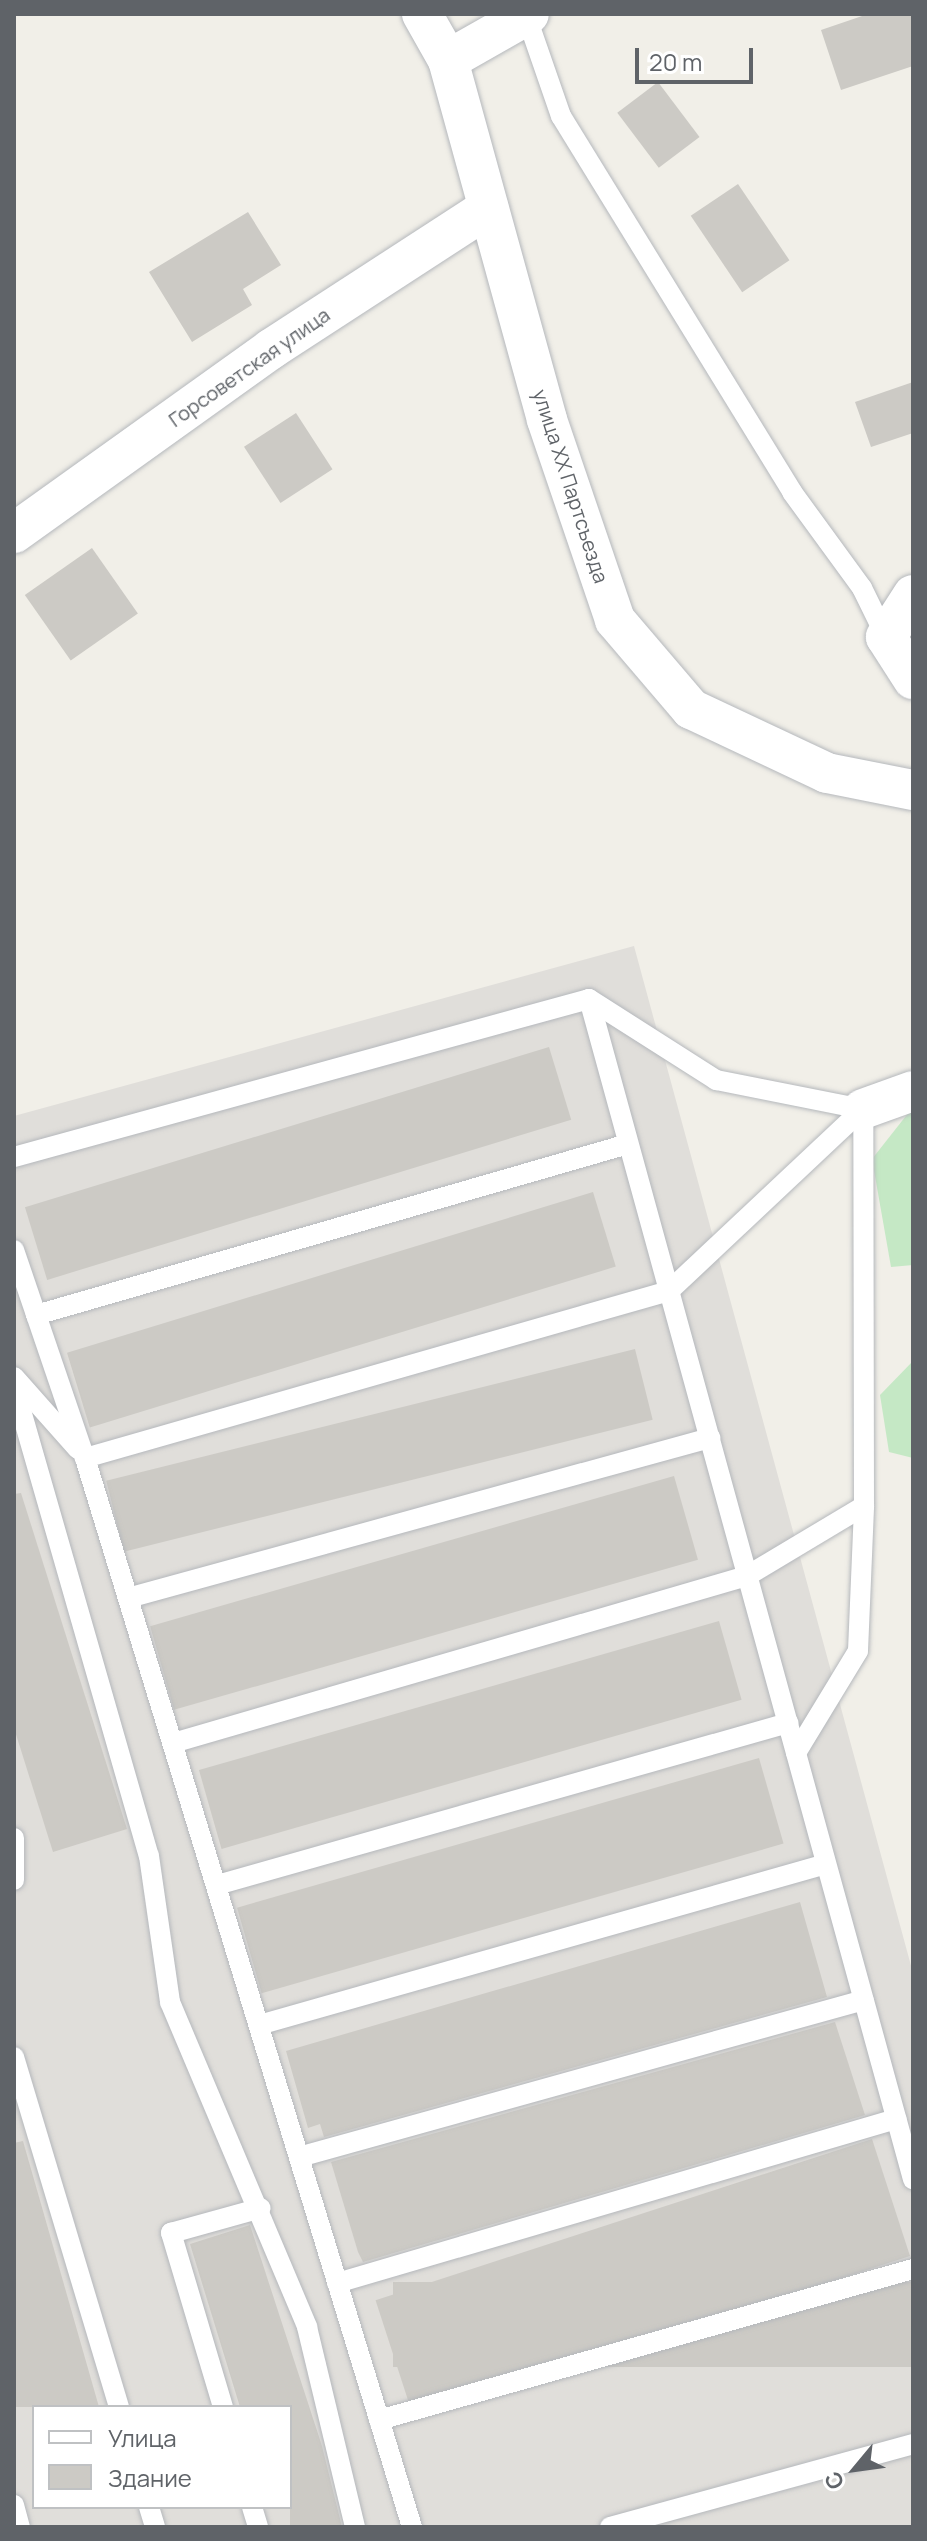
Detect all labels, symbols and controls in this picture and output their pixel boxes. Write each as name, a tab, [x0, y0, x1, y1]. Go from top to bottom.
scale bar	[639, 32, 757, 82]
text: 20 m	[649, 45, 702, 78]
street label: Горсоветская улица	[164, 302, 334, 432]
street label: улица XX Партсъезда	[528, 386, 614, 586]
legend	[32, 2405, 292, 2509]
text: Улица	[108, 2421, 177, 2454]
north arrow	[815, 2429, 895, 2509]
text: Здание	[108, 2461, 192, 2494]
text: С	[817, 2466, 851, 2495]

